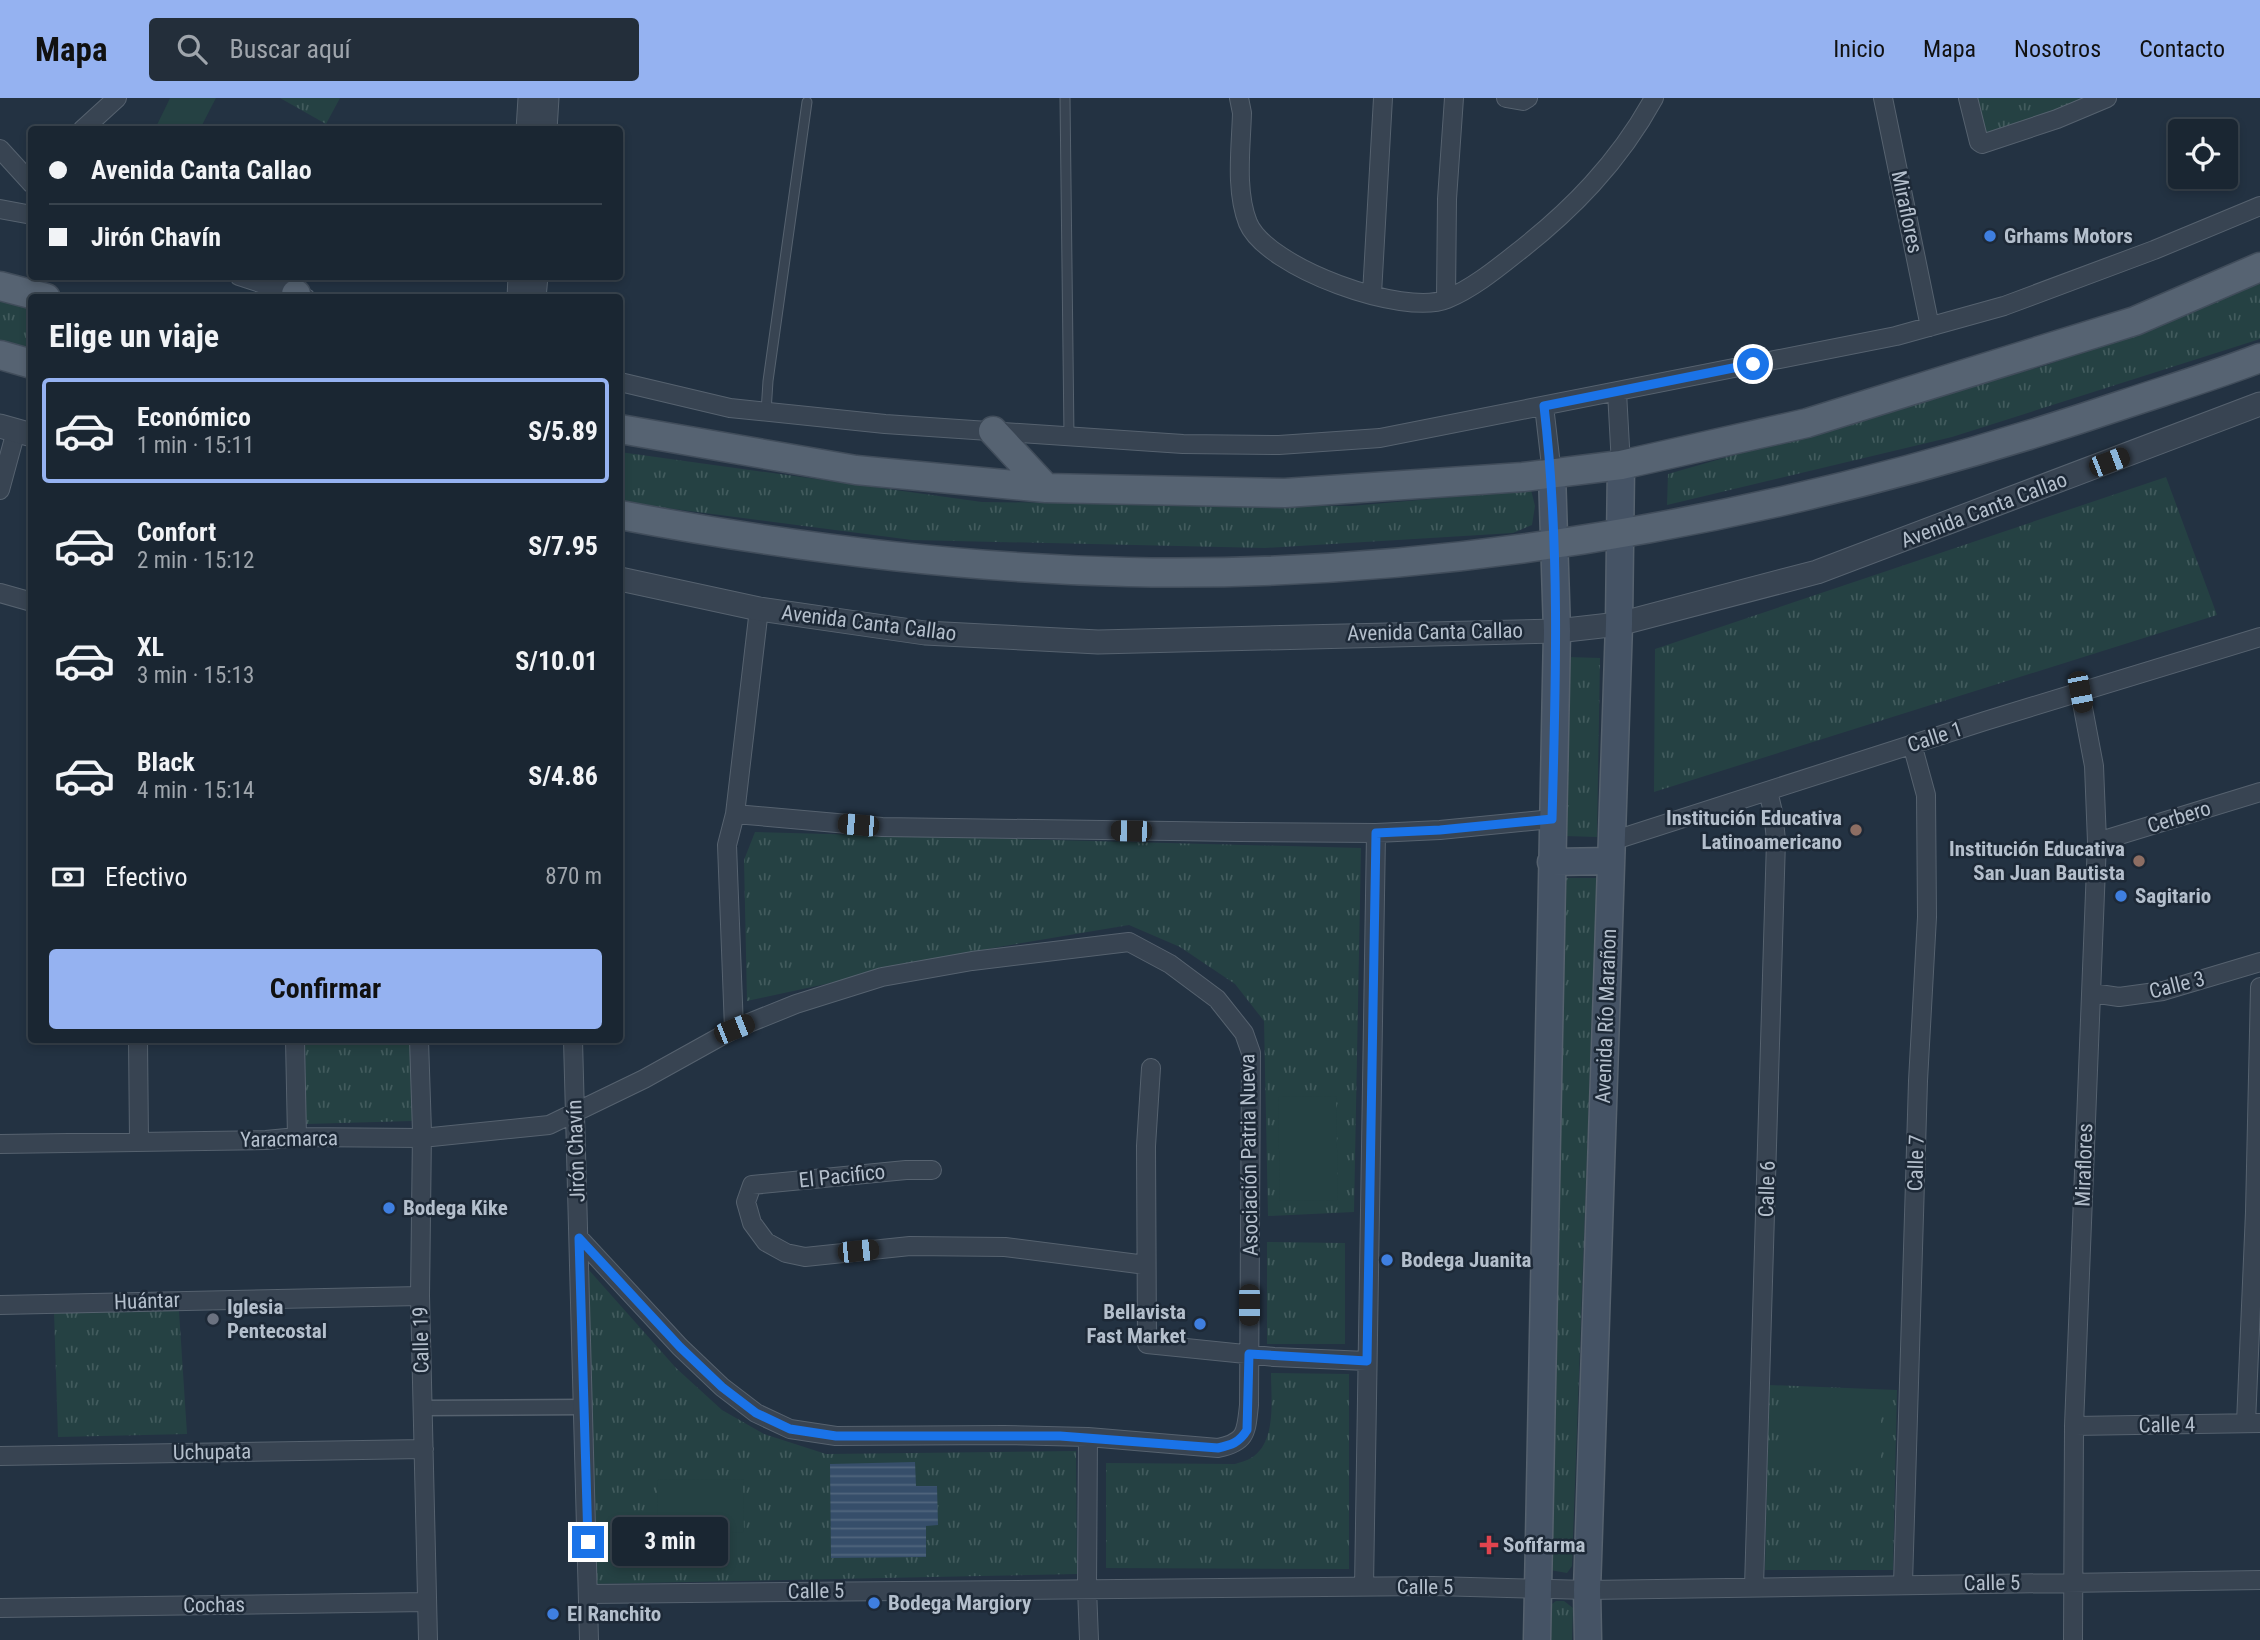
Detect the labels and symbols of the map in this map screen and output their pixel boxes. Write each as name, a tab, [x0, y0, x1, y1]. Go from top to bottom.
street label: Miraflores	[1887, 169, 1927, 255]
place label: Grhams Motors	[2004, 224, 2133, 248]
marker: Grhams Motors	[1982, 228, 1998, 244]
route start	[1737, 348, 1769, 380]
car	[2086, 445, 2133, 479]
street label: Avenida Canta Callao	[1898, 467, 2070, 553]
street label: Avenida Canta Callao	[780, 600, 958, 646]
street label: Avenida Canta Callao	[1347, 618, 1523, 646]
car	[2066, 669, 2095, 715]
street label: Calle 1	[1904, 717, 1966, 757]
street label: Cerbero	[2144, 796, 2214, 838]
place label: Institución Educativa Latinoamericano	[1666, 806, 1842, 854]
car	[837, 813, 880, 837]
car	[1110, 820, 1153, 842]
marker: Institución Educativa Latinoamericano	[1848, 822, 1864, 838]
place label: Institución Educativa San Juan Bautista	[1949, 837, 2125, 885]
marker: Institución Educativa San Juan Bautista	[2131, 853, 2147, 869]
place label: Sagitario	[2135, 884, 2211, 908]
marker: Sagitario	[2113, 888, 2129, 904]
street label: Avenida Río Marañon	[1591, 928, 1621, 1104]
street label: Calle 3	[2147, 967, 2207, 1003]
car	[711, 1011, 758, 1047]
street label: Asociación Patria Nueva	[1235, 1054, 1263, 1256]
street label: Jirón Chavín	[562, 1099, 590, 1203]
street label: Miraflores	[2071, 1123, 2097, 1207]
street label: Yaracmarca	[240, 1126, 338, 1152]
street label: Calle 7	[1903, 1134, 1929, 1192]
street label: El Pacifico	[798, 1160, 886, 1192]
street label: Calle 6	[1754, 1160, 1780, 1218]
place label: Bodega Kike	[403, 1196, 508, 1220]
marker: Bodega Kike	[381, 1200, 397, 1216]
car	[837, 1238, 880, 1264]
place label: Bodega Juanita	[1401, 1248, 1532, 1272]
marker: Bodega Juanita	[1379, 1252, 1395, 1268]
car	[1239, 1284, 1260, 1326]
street label: Huántar	[114, 1288, 180, 1314]
place label: Iglesia Pentecostal	[227, 1295, 327, 1343]
place label: Bellavista Fast Market	[1087, 1300, 1186, 1348]
street label: Calle 19	[408, 1306, 434, 1374]
marker: Iglesia Pentecostal	[205, 1311, 221, 1327]
marker: Bellavista Fast Market	[1192, 1316, 1208, 1332]
street label: Calle 4	[2138, 1413, 2196, 1437]
street label: Uchupata	[173, 1439, 251, 1465]
callout: 3 min	[612, 1518, 728, 1566]
route end	[572, 1526, 604, 1558]
place label: Sofifarma	[1503, 1533, 1586, 1557]
marker: Sofifarma	[1481, 1537, 1497, 1553]
street label: Calle 5	[1963, 1571, 2021, 1595]
street label: Calle 5	[1397, 1575, 1453, 1599]
street label: Calle 5	[787, 1579, 845, 1603]
place label: Bodega Margiory	[888, 1591, 1032, 1615]
street label: Cochas	[183, 1592, 245, 1618]
marker: Bodega Margiory	[866, 1595, 882, 1611]
place label: El Ranchito	[567, 1602, 661, 1626]
marker: El Ranchito	[545, 1606, 561, 1622]

